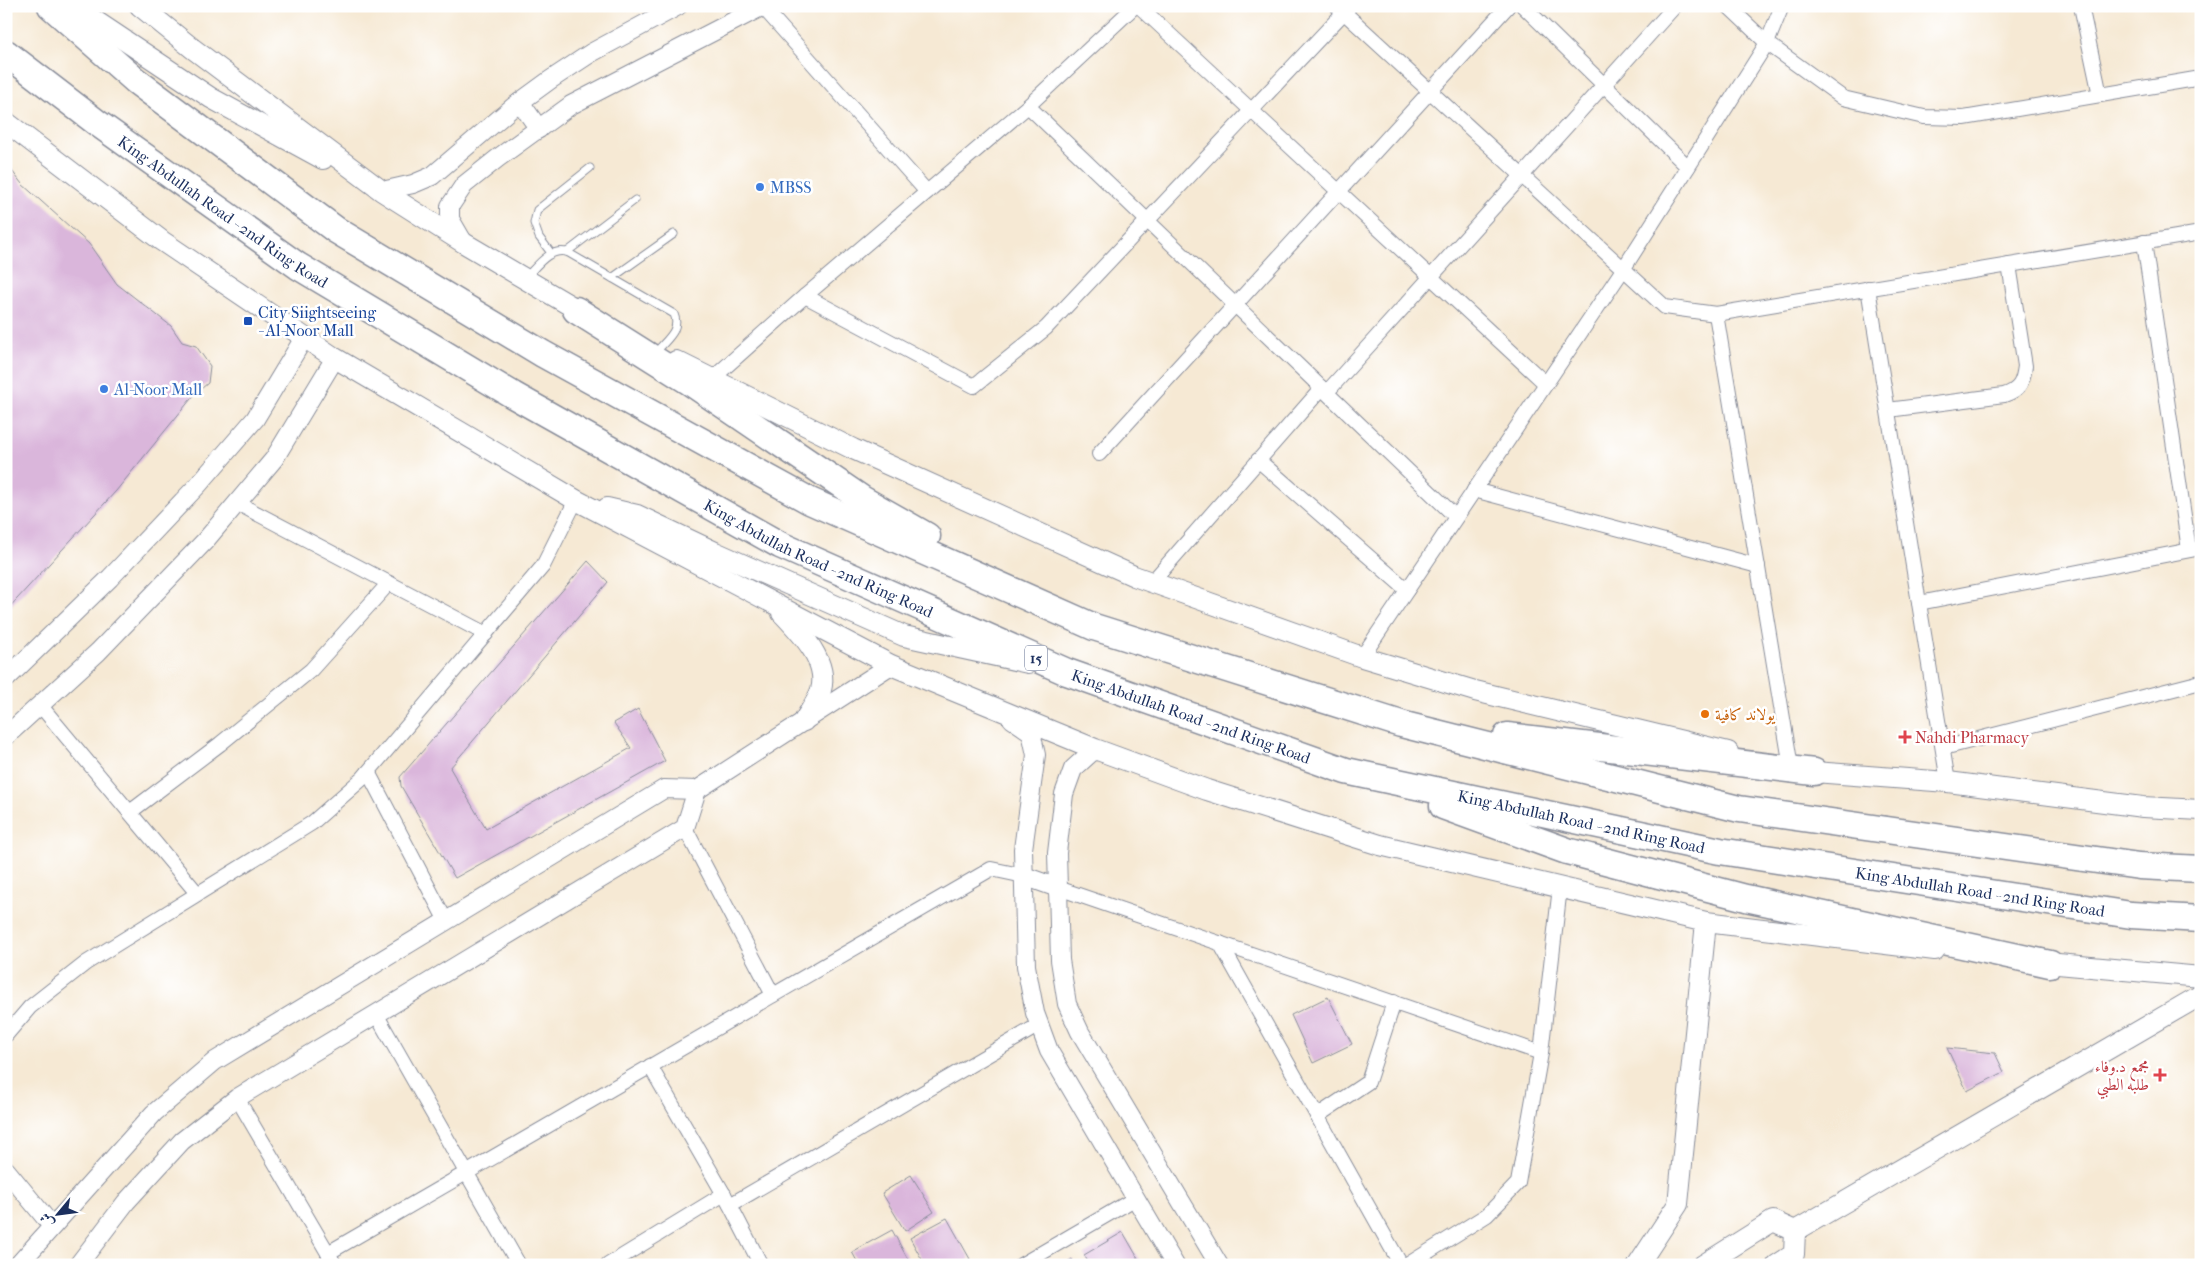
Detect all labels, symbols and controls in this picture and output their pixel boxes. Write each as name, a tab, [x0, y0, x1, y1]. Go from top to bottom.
street label: King Abdullah Road - 2nd Ring Road	[114, 132, 332, 292]
place label: MBSS	[770, 178, 812, 197]
marker: MBSS	[754, 181, 766, 193]
place label: City Siightseeing - Al-Noor Mall	[258, 303, 376, 340]
marker: City Siightseeing - Al-Noor Mall	[242, 315, 254, 327]
place label: Al-Noor Mall	[113, 380, 203, 399]
marker: Al-Noor Mall	[98, 383, 110, 395]
street label: King Abdullah Road - 2nd Ring Road	[700, 495, 936, 622]
road number: 15	[1025, 646, 1047, 670]
street label: King Abdullah Road - 2nd Ring Road	[1069, 665, 1313, 768]
place label: يولاند كافية	[1715, 705, 1776, 725]
marker: يولاند كافية	[1699, 708, 1711, 720]
place label: Nahdi Pharmacy	[1915, 728, 2030, 747]
marker: Nahdi Pharmacy	[1899, 731, 1911, 743]
street label: King Abdullah Road - 2nd Ring Road	[1456, 786, 1707, 858]
street label: King Abdullah Road - 2nd Ring Road	[1854, 863, 2106, 921]
place label: مجمع د.وفاء طلبه الطبي	[2095, 1057, 2149, 1100]
marker: مجمع د.وفاء طلبه الطبي	[2153, 1068, 2167, 1082]
north arrow	[32, 1188, 82, 1238]
text: ش	[36, 1210, 58, 1230]

